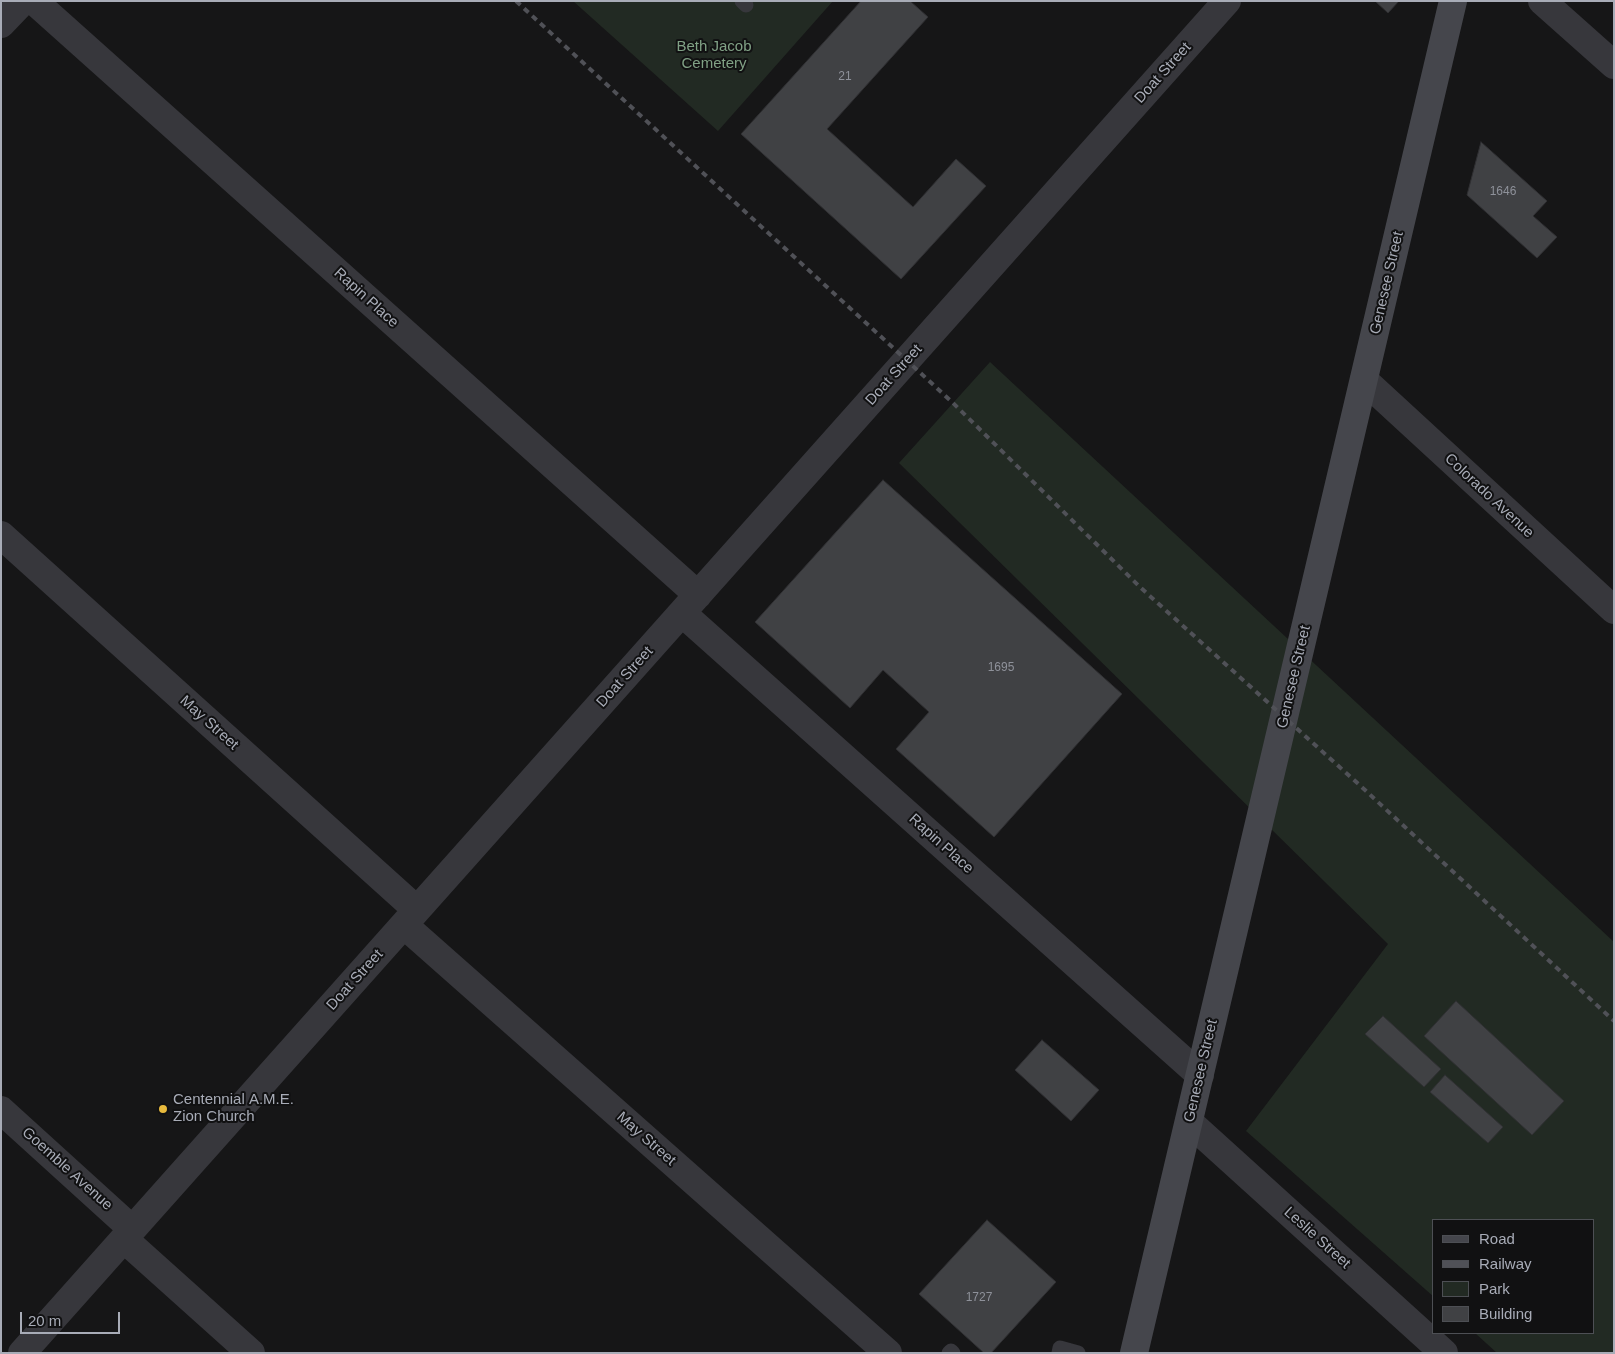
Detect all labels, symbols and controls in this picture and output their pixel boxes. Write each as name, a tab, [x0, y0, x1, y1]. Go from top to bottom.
park label: Beth Jacob Cemetery	[676, 38, 752, 73]
street label: Doat Street	[1131, 39, 1195, 107]
house number: 21	[838, 70, 852, 84]
house number: 1646	[1490, 185, 1516, 199]
street label: Genesee Street	[1366, 230, 1408, 336]
street label: Rapin Place	[330, 264, 402, 332]
street label: Doat Street	[862, 341, 926, 409]
street label: Colorado Avenue	[1441, 450, 1537, 542]
street label: Genesee Street	[1273, 624, 1315, 730]
street label: Doat Street	[593, 643, 657, 711]
house number: 1695	[988, 661, 1014, 675]
street label: May Street	[176, 692, 242, 754]
street label: Rapin Place	[905, 810, 977, 878]
street label: Doat Street	[323, 946, 387, 1014]
street label: Genesee Street	[1180, 1018, 1222, 1124]
place label: Centennial A.M.E. Zion Church	[173, 1091, 294, 1126]
marker: Centennial A.M.E. Zion Church	[157, 1103, 169, 1115]
street label: May Street	[613, 1108, 679, 1170]
street label: Goemble Avenue	[18, 1124, 116, 1214]
street label: Leslie Street	[1280, 1203, 1354, 1273]
legend	[1432, 1219, 1595, 1334]
text: Road	[1479, 1230, 1515, 1247]
text: Railway	[1479, 1255, 1532, 1272]
text: Park	[1479, 1280, 1510, 1297]
house number: 1727	[966, 1291, 992, 1305]
scale bar	[22, 1302, 122, 1334]
text: Building	[1479, 1305, 1532, 1322]
text: 20 m	[28, 1312, 61, 1329]

